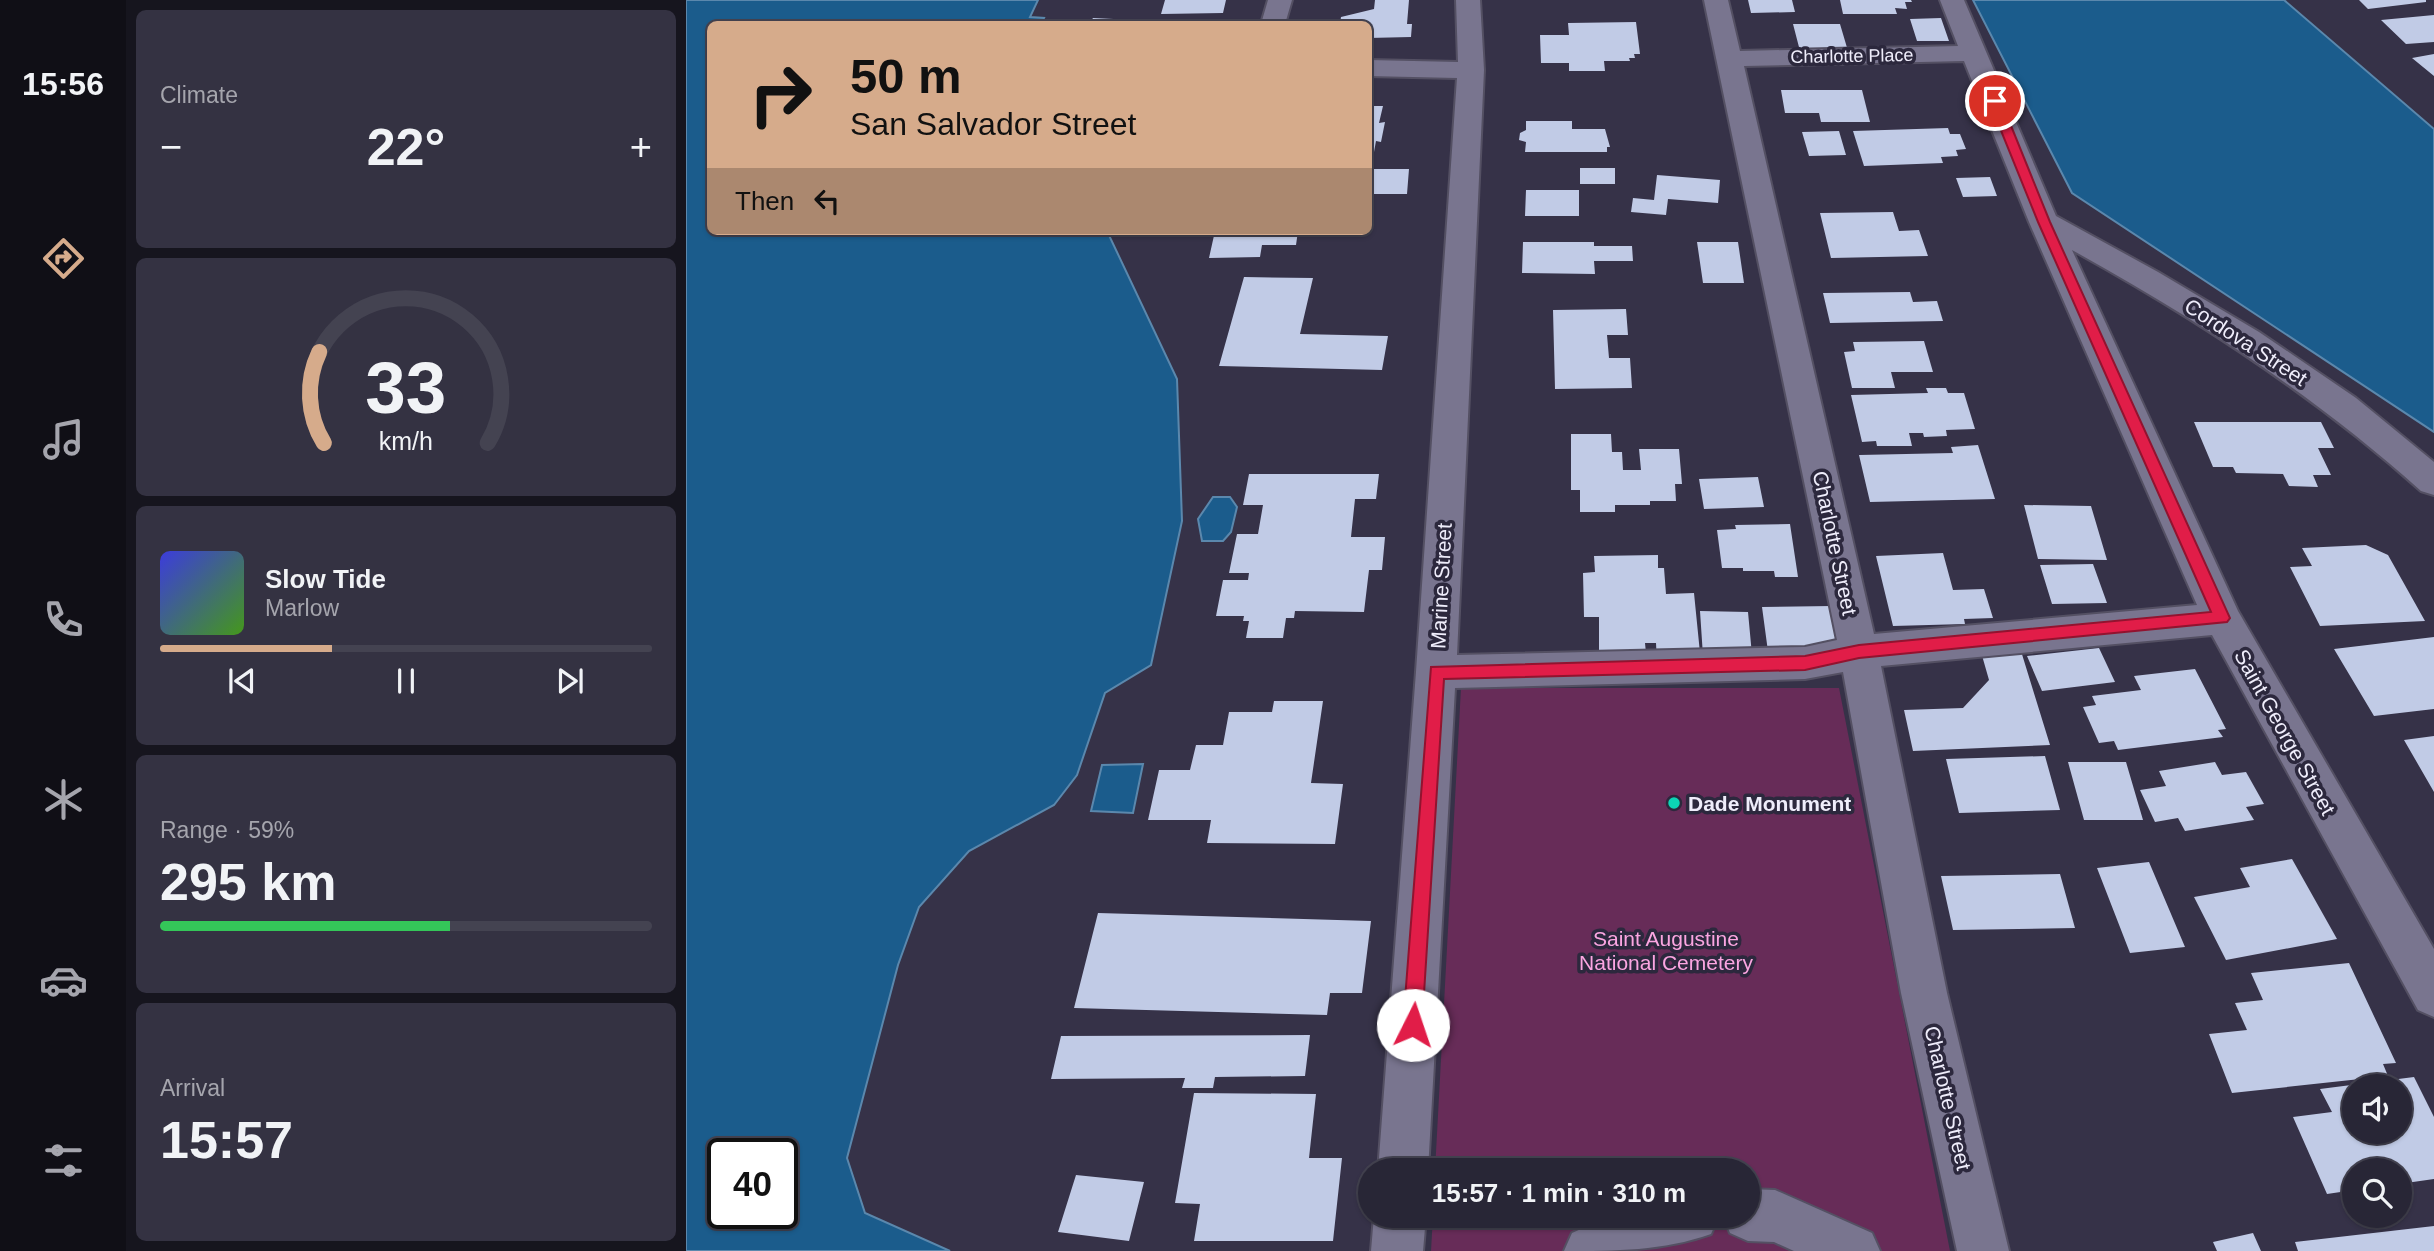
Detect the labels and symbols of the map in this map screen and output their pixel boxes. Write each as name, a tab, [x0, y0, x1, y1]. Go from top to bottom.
street label: Charlotte Place	[1790, 45, 1914, 67]
pin	[1965, 71, 2025, 131]
street label: Cordova Street	[2181, 294, 2312, 390]
street label: Charlotte Street	[1808, 469, 1862, 617]
street label: Marine Street	[1426, 522, 1456, 650]
street label: Saint George Street	[2230, 645, 2340, 819]
place label: Dade Monument	[1688, 792, 1851, 815]
marker: Dade Monument	[1666, 795, 1682, 811]
park label: Saint Augustine National Cemetery	[1579, 927, 1753, 974]
position arrow	[1376, 988, 1450, 1062]
street label: Charlotte Street	[1920, 1024, 1976, 1172]
speed limit sign: 40	[707, 1138, 798, 1229]

